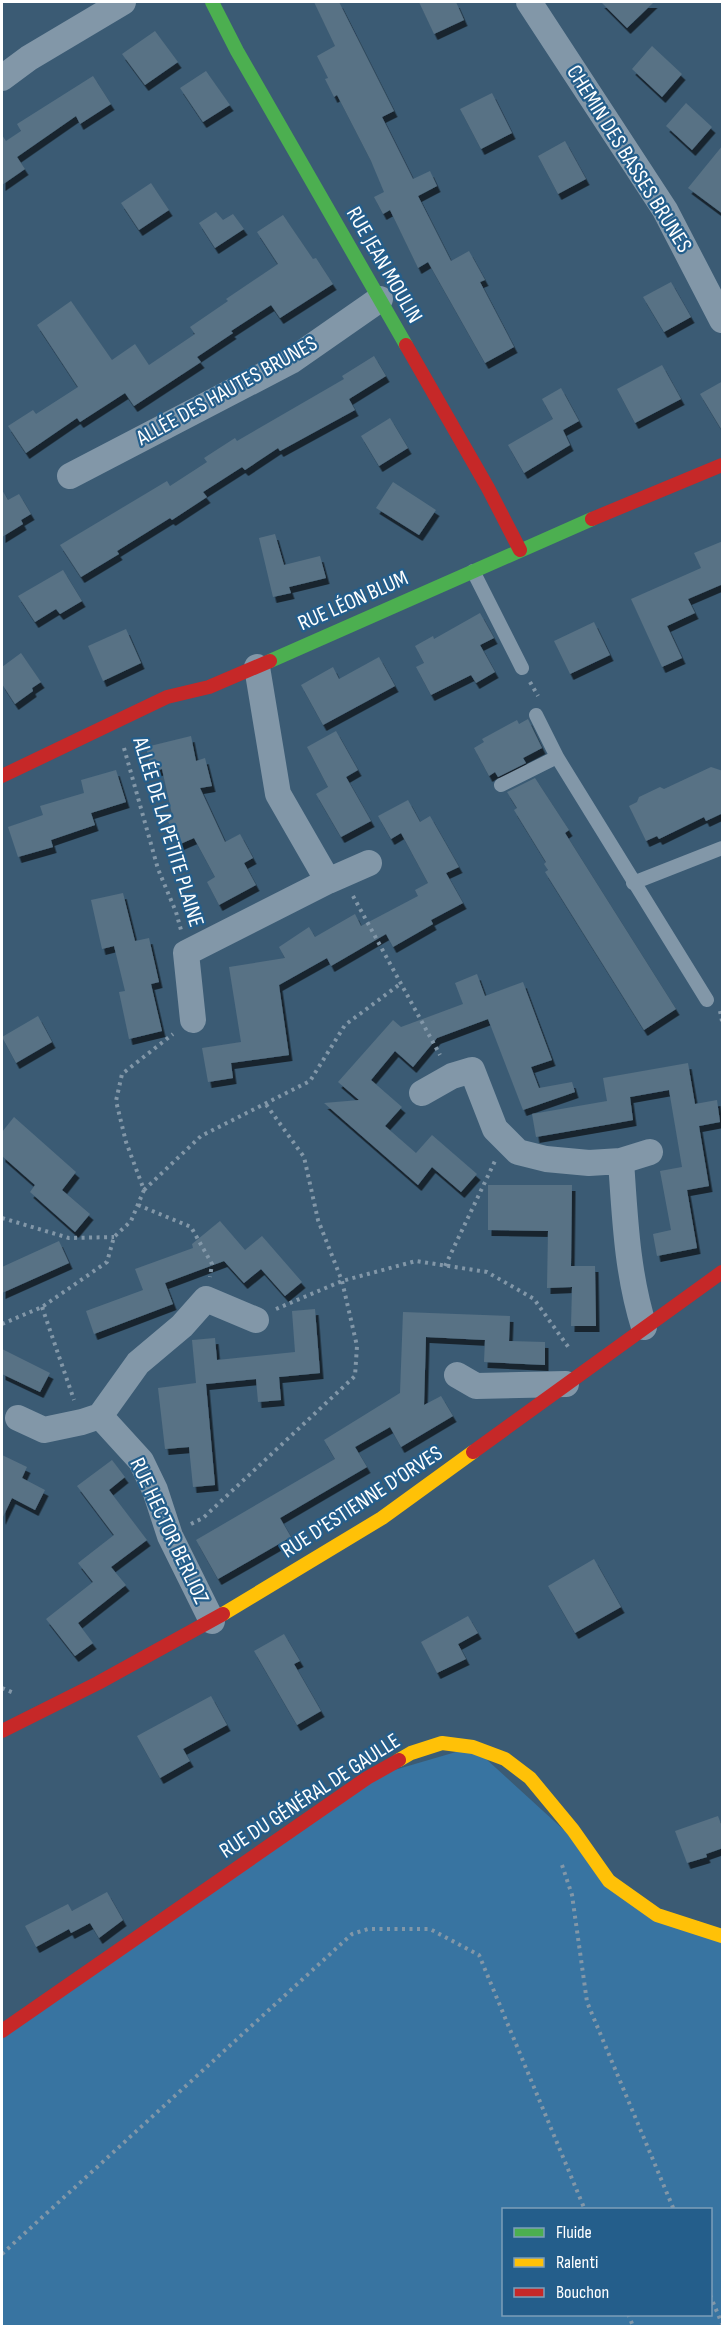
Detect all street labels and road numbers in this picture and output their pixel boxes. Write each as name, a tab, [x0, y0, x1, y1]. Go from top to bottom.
street label: CHEMIN DES BASSES BRUNES	[560, 60, 698, 258]
street label: RUE JEAN MOULIN	[340, 202, 428, 328]
street label: ALLÉE DES HAUTES BRUNES	[131, 330, 322, 452]
street label: RUE LÉON BLUM	[294, 565, 412, 637]
street label: ALLÉE DE LA PETITE PLAINE	[126, 733, 210, 930]
street label: RUE D'ESTIENNE D'ORVES	[276, 1440, 448, 1564]
street label: RUE HECTOR BERLIOZ	[123, 1454, 215, 1608]
street label: RUE DU GÉNÉRAL DE GAULLE	[215, 1727, 405, 1865]

